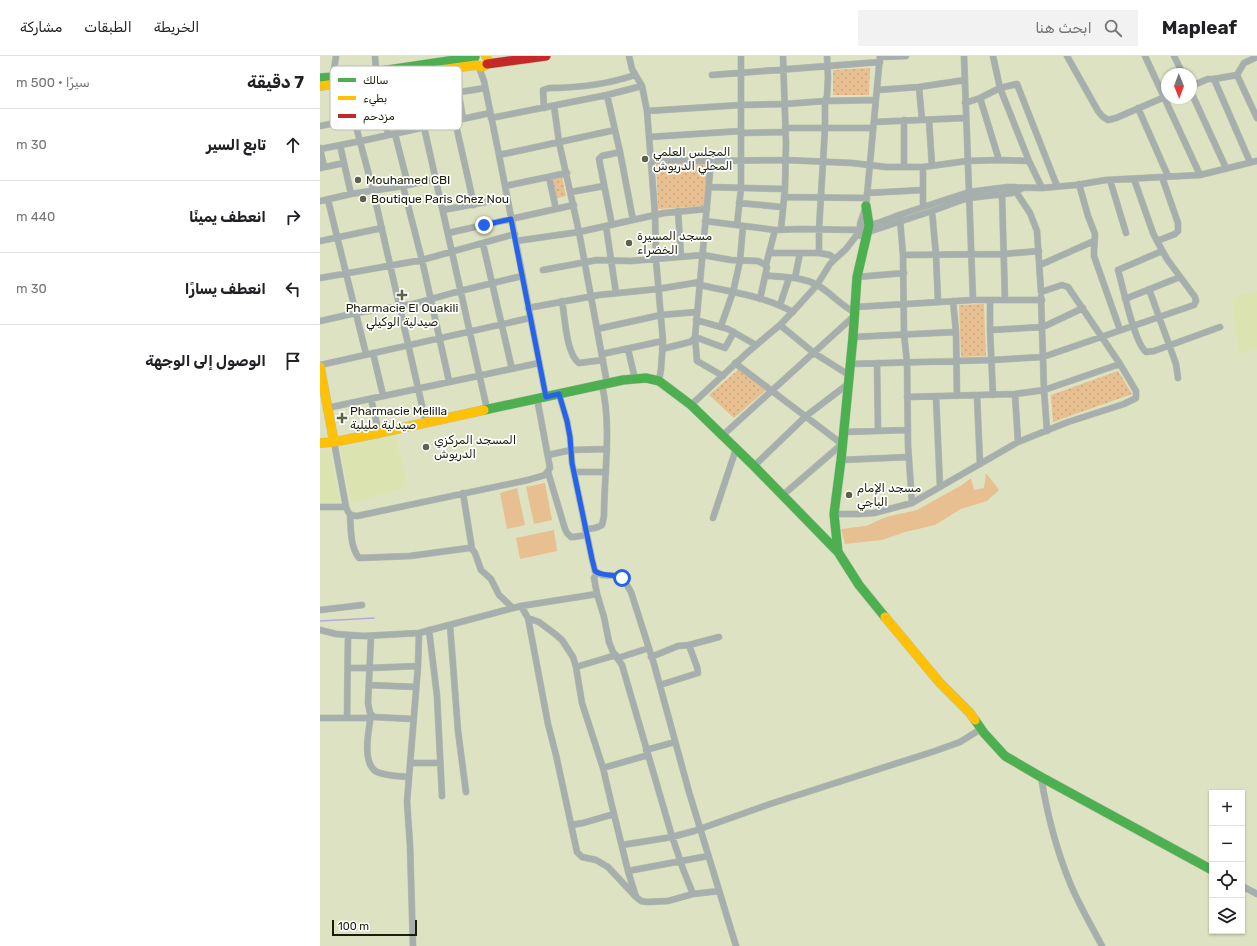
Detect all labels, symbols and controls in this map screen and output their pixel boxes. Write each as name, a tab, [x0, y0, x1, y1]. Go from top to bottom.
search box	[858, 10, 1138, 46]
text: Mapleaf	[1162, 16, 1237, 39]
icon: search	[1102, 17, 1124, 39]
text: مشاركة	[20, 19, 62, 36]
text: الطبقات	[84, 19, 132, 36]
text: الخريطة	[154, 19, 199, 36]
text: ابحث هنا	[1035, 19, 1092, 37]
legend	[330, 66, 462, 130]
north arrow	[1161, 68, 1197, 104]
text: 7 دقيقة	[247, 72, 304, 92]
text: سالك	[363, 74, 388, 87]
text: سيرًا · 500 m	[16, 75, 90, 90]
text: بطيء	[363, 92, 387, 107]
text: مزدحم	[363, 110, 395, 124]
icon: ahead	[282, 134, 304, 156]
text: تابع السير	[206, 136, 266, 154]
text: 30 m	[16, 137, 47, 152]
place label: المجلس العلمي المحلي الدريوش	[653, 145, 733, 175]
marker: المجلس العلمي المحلي الدريوش	[640, 154, 650, 164]
place label: Mouhamed CBI	[366, 173, 450, 187]
marker: Mouhamed CBI	[353, 175, 363, 185]
place label: Boutique Paris Chez Nou	[371, 192, 509, 206]
marker: Boutique Paris Chez Nou	[358, 194, 368, 204]
icon: right	[282, 206, 304, 228]
text: انعطف يمينًا	[189, 208, 266, 226]
text: 440 m	[16, 209, 55, 224]
route end	[475, 216, 493, 234]
place label: مسجد المسيرة الخضراء	[637, 229, 712, 258]
marker: مسجد المسيرة الخضراء	[624, 238, 634, 248]
icon: left	[282, 278, 304, 300]
text: انعطف يسارًا	[185, 280, 266, 298]
text: 30 m	[16, 281, 47, 296]
marker: Pharmacie El Ouakili صيدلية الوكيلي	[397, 290, 407, 300]
place label: Pharmacie El Ouakili صيدلية الوكيلي	[346, 301, 458, 331]
icon: arrive	[282, 350, 304, 372]
text: الوصول إلى الوجهة	[145, 352, 266, 370]
place label: Pharmacie Melilla صيدلية مليلية	[350, 404, 447, 432]
marker: Pharmacie Melilla صيدلية مليلية	[337, 413, 347, 423]
place label: المسجد المركزي الدريوش	[434, 433, 516, 462]
marker: المسجد المركزي الدريوش	[421, 442, 431, 452]
place label: مسجد الإمام الباجي	[857, 481, 921, 511]
marker: مسجد الإمام الباجي	[844, 490, 854, 500]
route start	[613, 569, 631, 587]
map controls	[1209, 790, 1245, 934]
button: +	[1209, 790, 1245, 826]
button: −	[1209, 826, 1245, 862]
button: locate	[1209, 862, 1245, 898]
button: layers	[1209, 898, 1245, 934]
scale bar	[332, 918, 417, 937]
text: 100 m	[338, 920, 369, 933]

